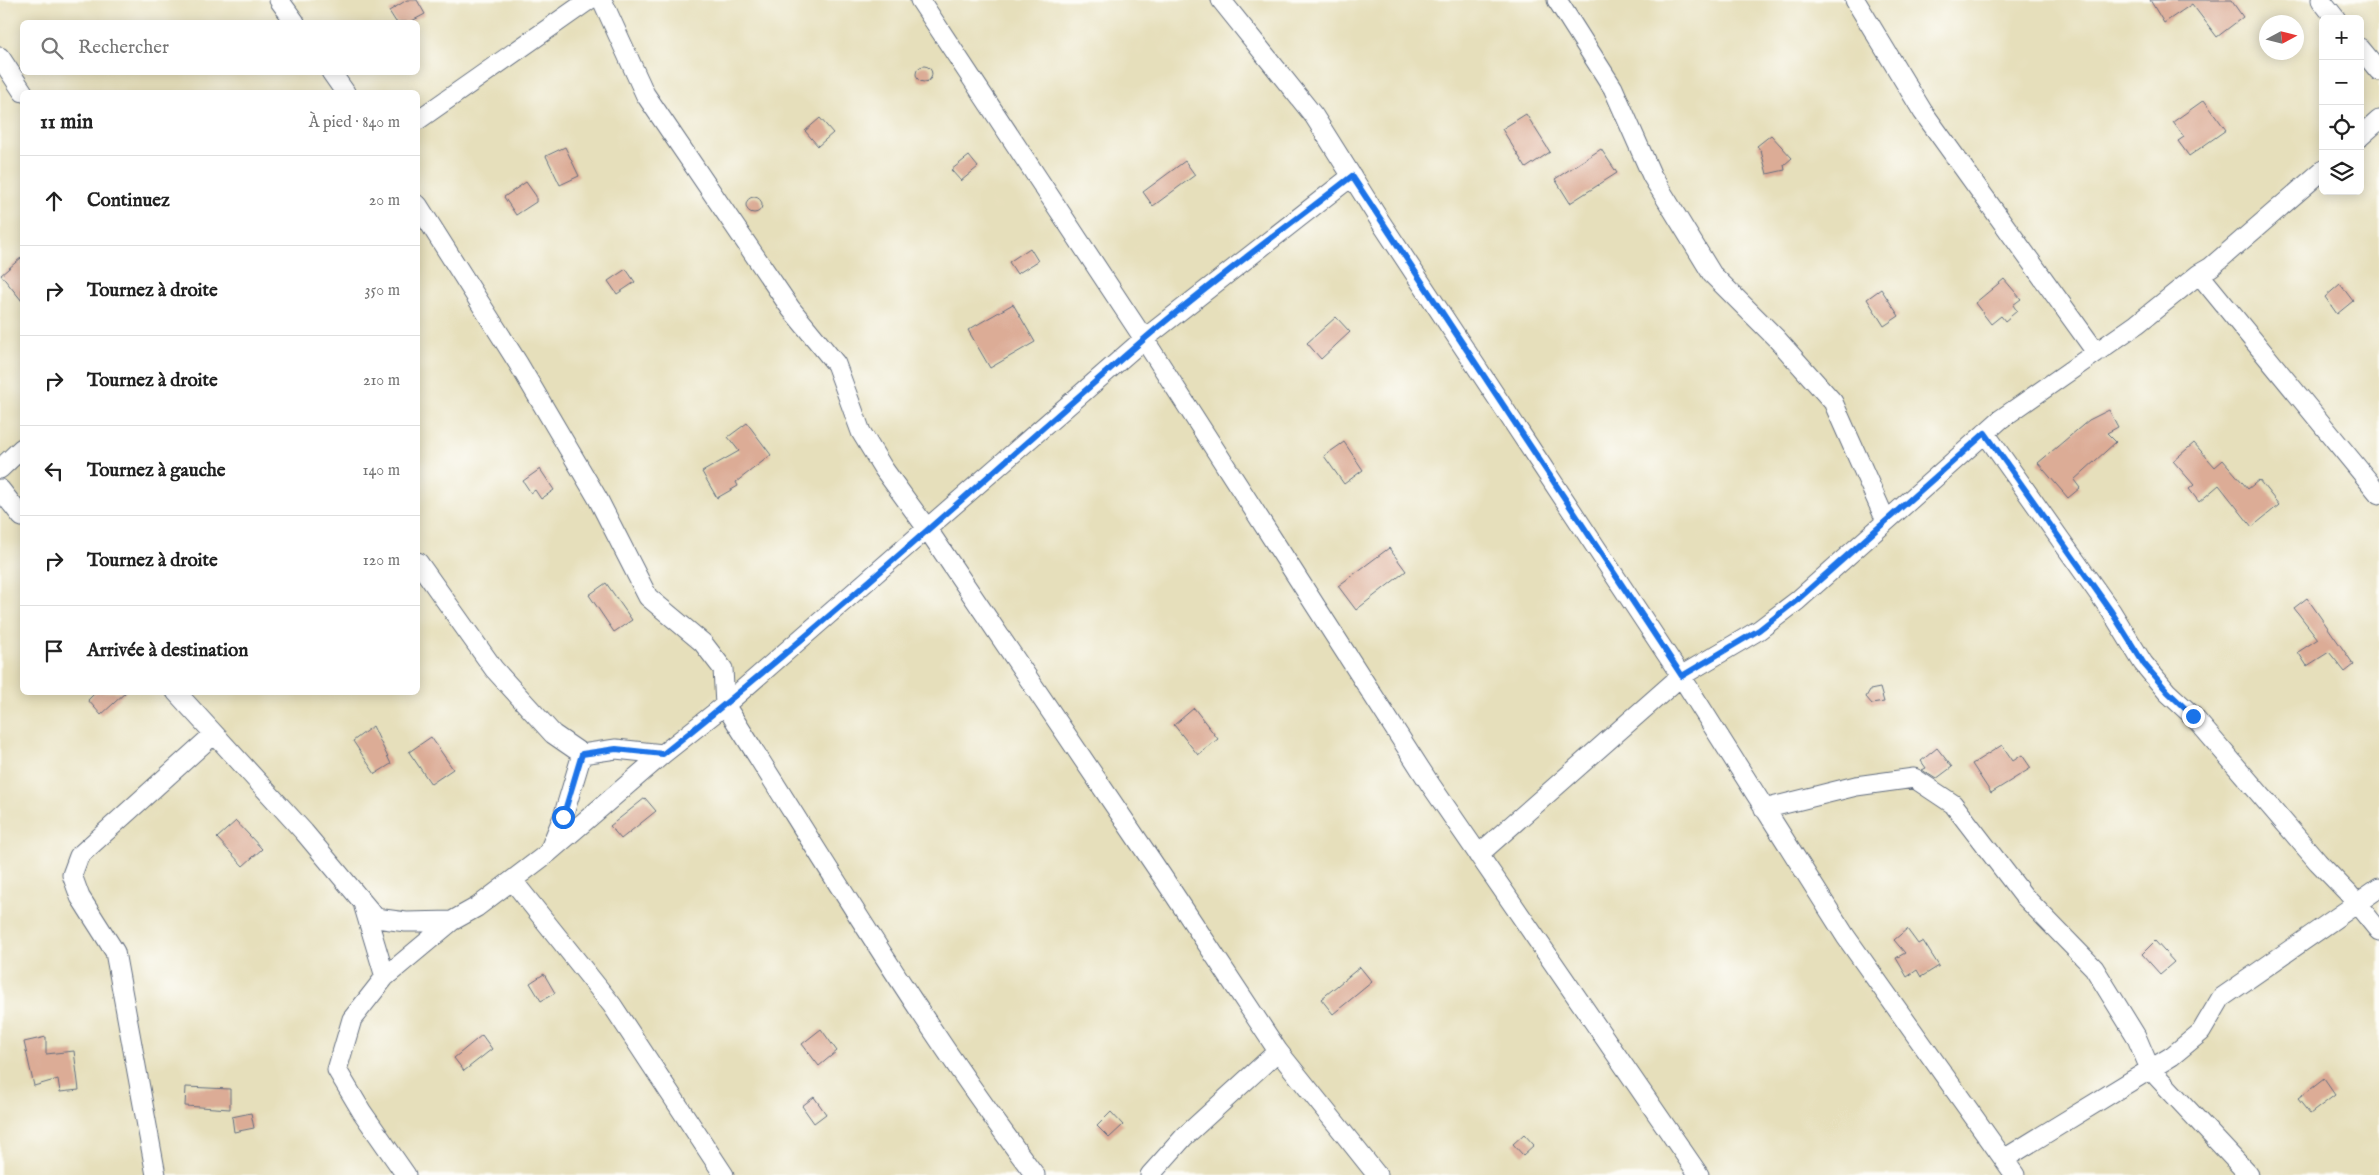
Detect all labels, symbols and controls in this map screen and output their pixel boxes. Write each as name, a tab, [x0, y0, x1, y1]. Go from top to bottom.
north arrow	[2259, 15, 2304, 60]
map controls	[2319, 15, 2364, 195]
button: +	[2319, 15, 2364, 60]
search box	[20, 20, 420, 75]
icon: search	[38, 34, 66, 62]
text: Rechercher	[78, 36, 169, 60]
button: −	[2319, 60, 2364, 105]
button: locate	[2319, 105, 2364, 150]
text: 11 min	[40, 109, 93, 136]
text: À pied · 840 m	[309, 113, 400, 133]
button: layers	[2319, 150, 2364, 195]
icon: ahead	[40, 187, 68, 215]
text: Continuez	[87, 189, 170, 213]
text: 20 m	[369, 191, 400, 211]
icon: right	[40, 277, 68, 305]
text: Tournez à droite	[87, 279, 218, 303]
text: 350 m	[365, 281, 400, 301]
icon: right	[40, 367, 68, 395]
text: Tournez à droite	[87, 369, 218, 393]
text: 210 m	[363, 371, 400, 391]
icon: left	[40, 457, 68, 485]
text: Tournez à gauche	[87, 459, 226, 483]
text: 140 m	[362, 461, 400, 481]
icon: right	[40, 547, 68, 575]
text: Tournez à droite	[87, 549, 218, 573]
text: 120 m	[363, 551, 400, 571]
icon: arrive	[40, 637, 68, 665]
text: Arrivée à destination	[87, 639, 248, 663]
route end	[2182, 705, 2205, 728]
route start	[552, 806, 575, 829]

